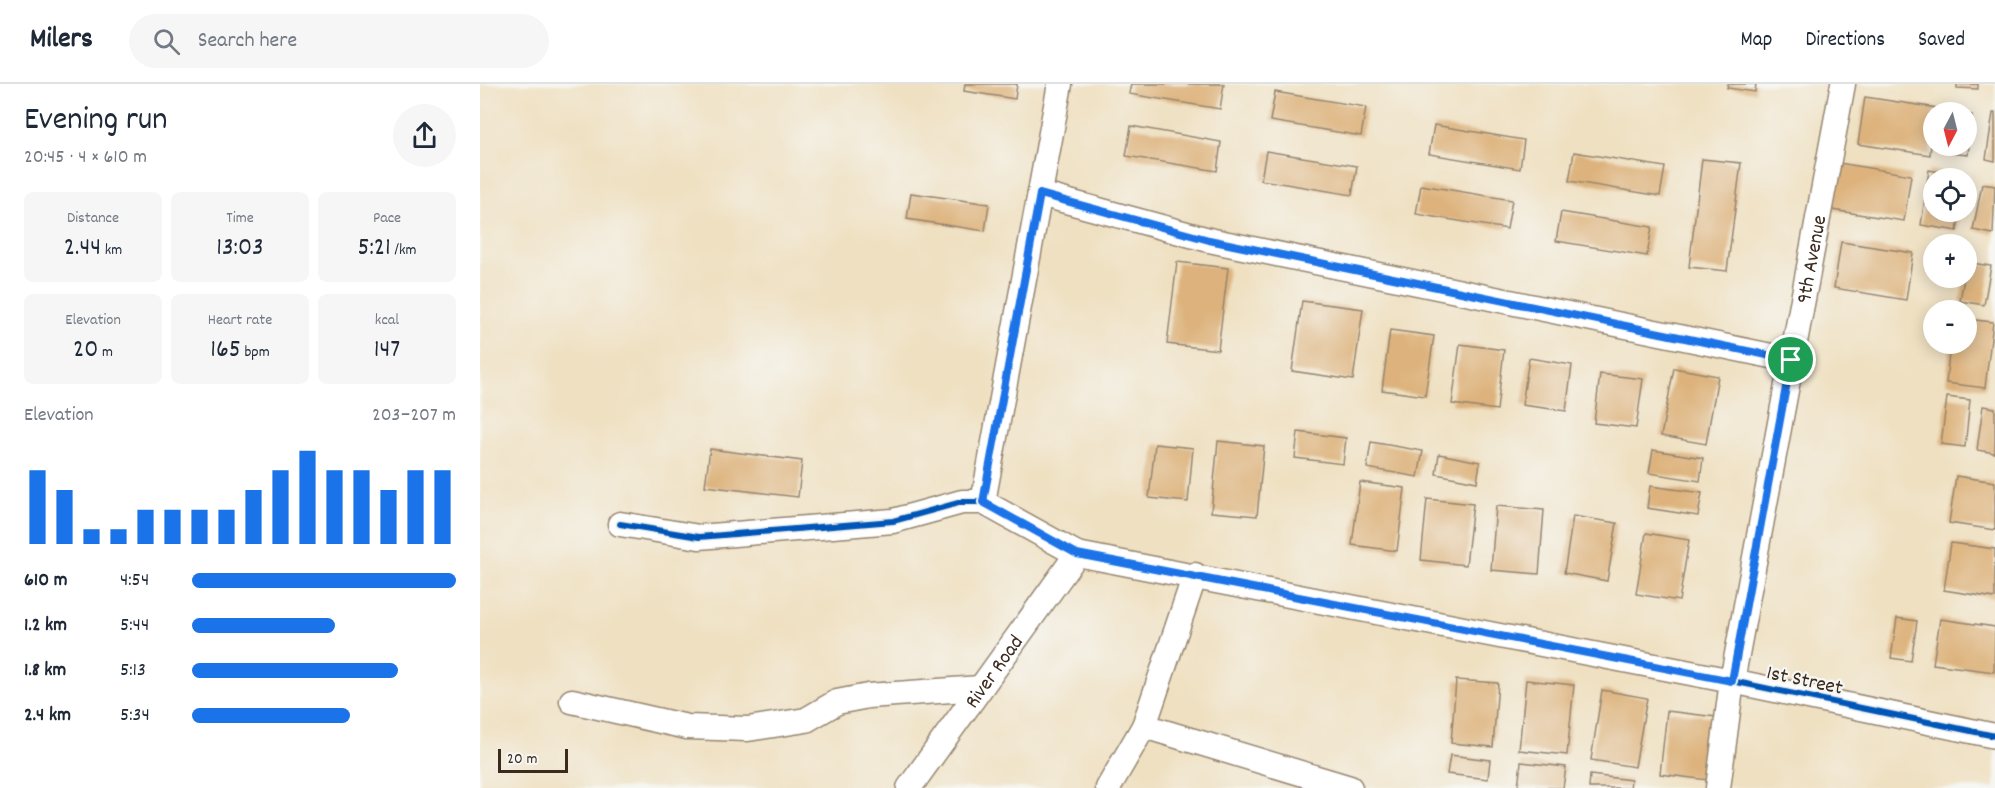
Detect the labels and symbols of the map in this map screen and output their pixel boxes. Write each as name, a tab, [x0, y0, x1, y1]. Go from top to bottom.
north arrow	[1923, 102, 1977, 156]
street label: 9th Avenue	[1790, 213, 1836, 306]
pin	[1765, 334, 1816, 385]
street label: River Road	[959, 630, 1032, 716]
street label: 1st Street	[1764, 659, 1845, 705]
scale bar	[498, 746, 568, 774]

